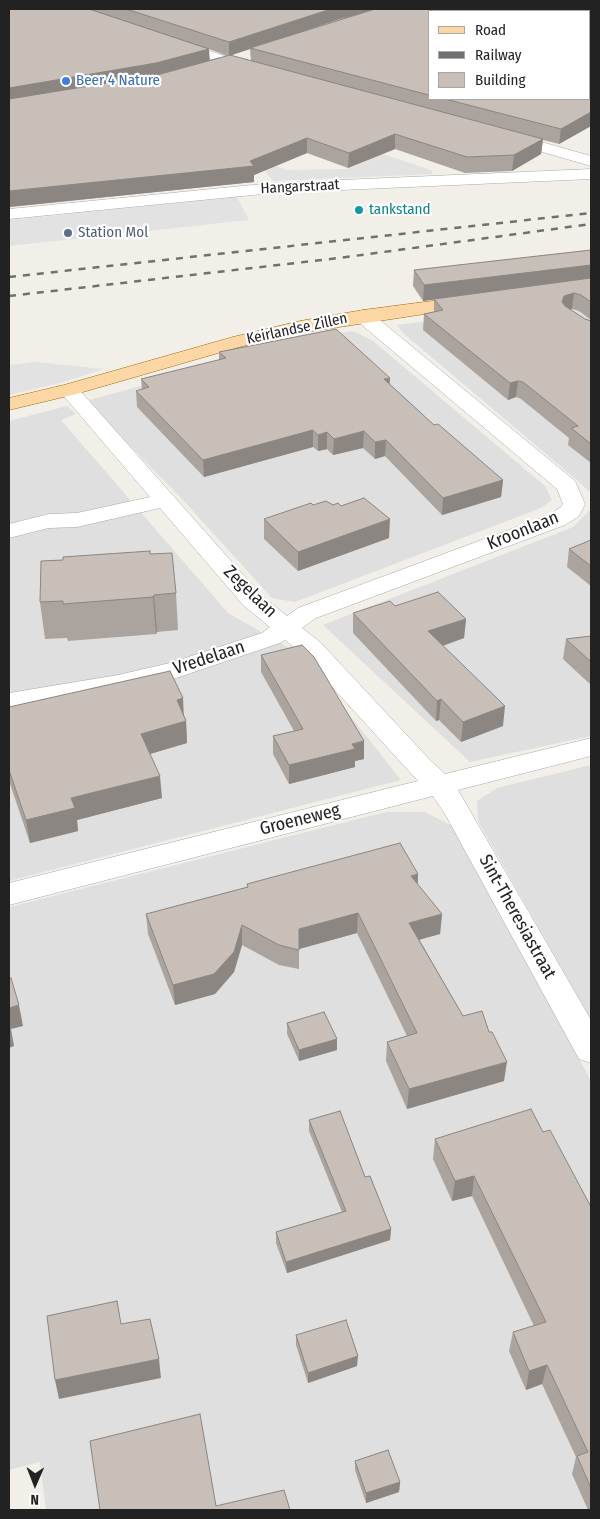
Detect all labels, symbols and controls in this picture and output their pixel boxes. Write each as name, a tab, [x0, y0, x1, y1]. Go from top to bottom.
legend	[428, 10, 590, 100]
text: Road	[475, 21, 506, 39]
text: Railway	[475, 46, 522, 64]
text: Building	[475, 71, 526, 89]
place label: Beer 4 Nature	[76, 72, 160, 90]
marker: Beer 4 Nature	[60, 75, 72, 87]
street label: Hangarstraat	[260, 176, 340, 198]
place label: tankstand	[369, 201, 430, 219]
marker: tankstand	[353, 204, 365, 216]
place label: Station Mol	[78, 224, 148, 242]
marker: Station Mol	[62, 227, 74, 239]
street label: Keirlandse Zillen	[245, 310, 349, 348]
street label: Kroonlaan	[484, 507, 562, 555]
street label: Zegelaan	[219, 561, 281, 623]
street label: Vredelaan	[171, 636, 247, 680]
street label: Groeneweg	[258, 800, 342, 840]
street label: Sint-Theresiastraat	[474, 851, 560, 983]
north arrow	[10, 1459, 60, 1509]
text: N	[30, 1491, 39, 1508]

